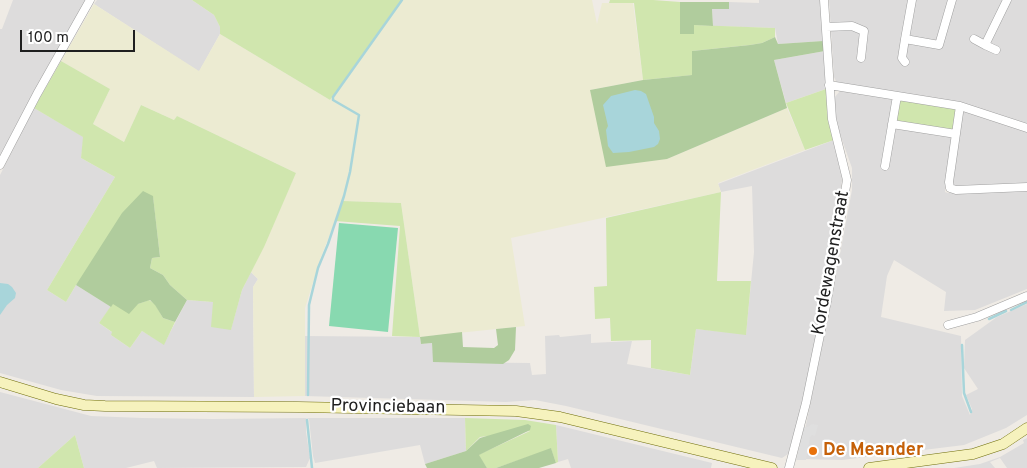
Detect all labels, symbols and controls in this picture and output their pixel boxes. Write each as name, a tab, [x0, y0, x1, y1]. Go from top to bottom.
scale bar	[22, 20, 138, 52]
text: 100 m	[28, 29, 69, 48]
street label: Kordewagenstraat	[809, 189, 855, 337]
street label: Provinciebaan	[330, 396, 446, 420]
place label: De Meander	[823, 440, 923, 462]
marker: De Meander	[807, 445, 819, 457]

